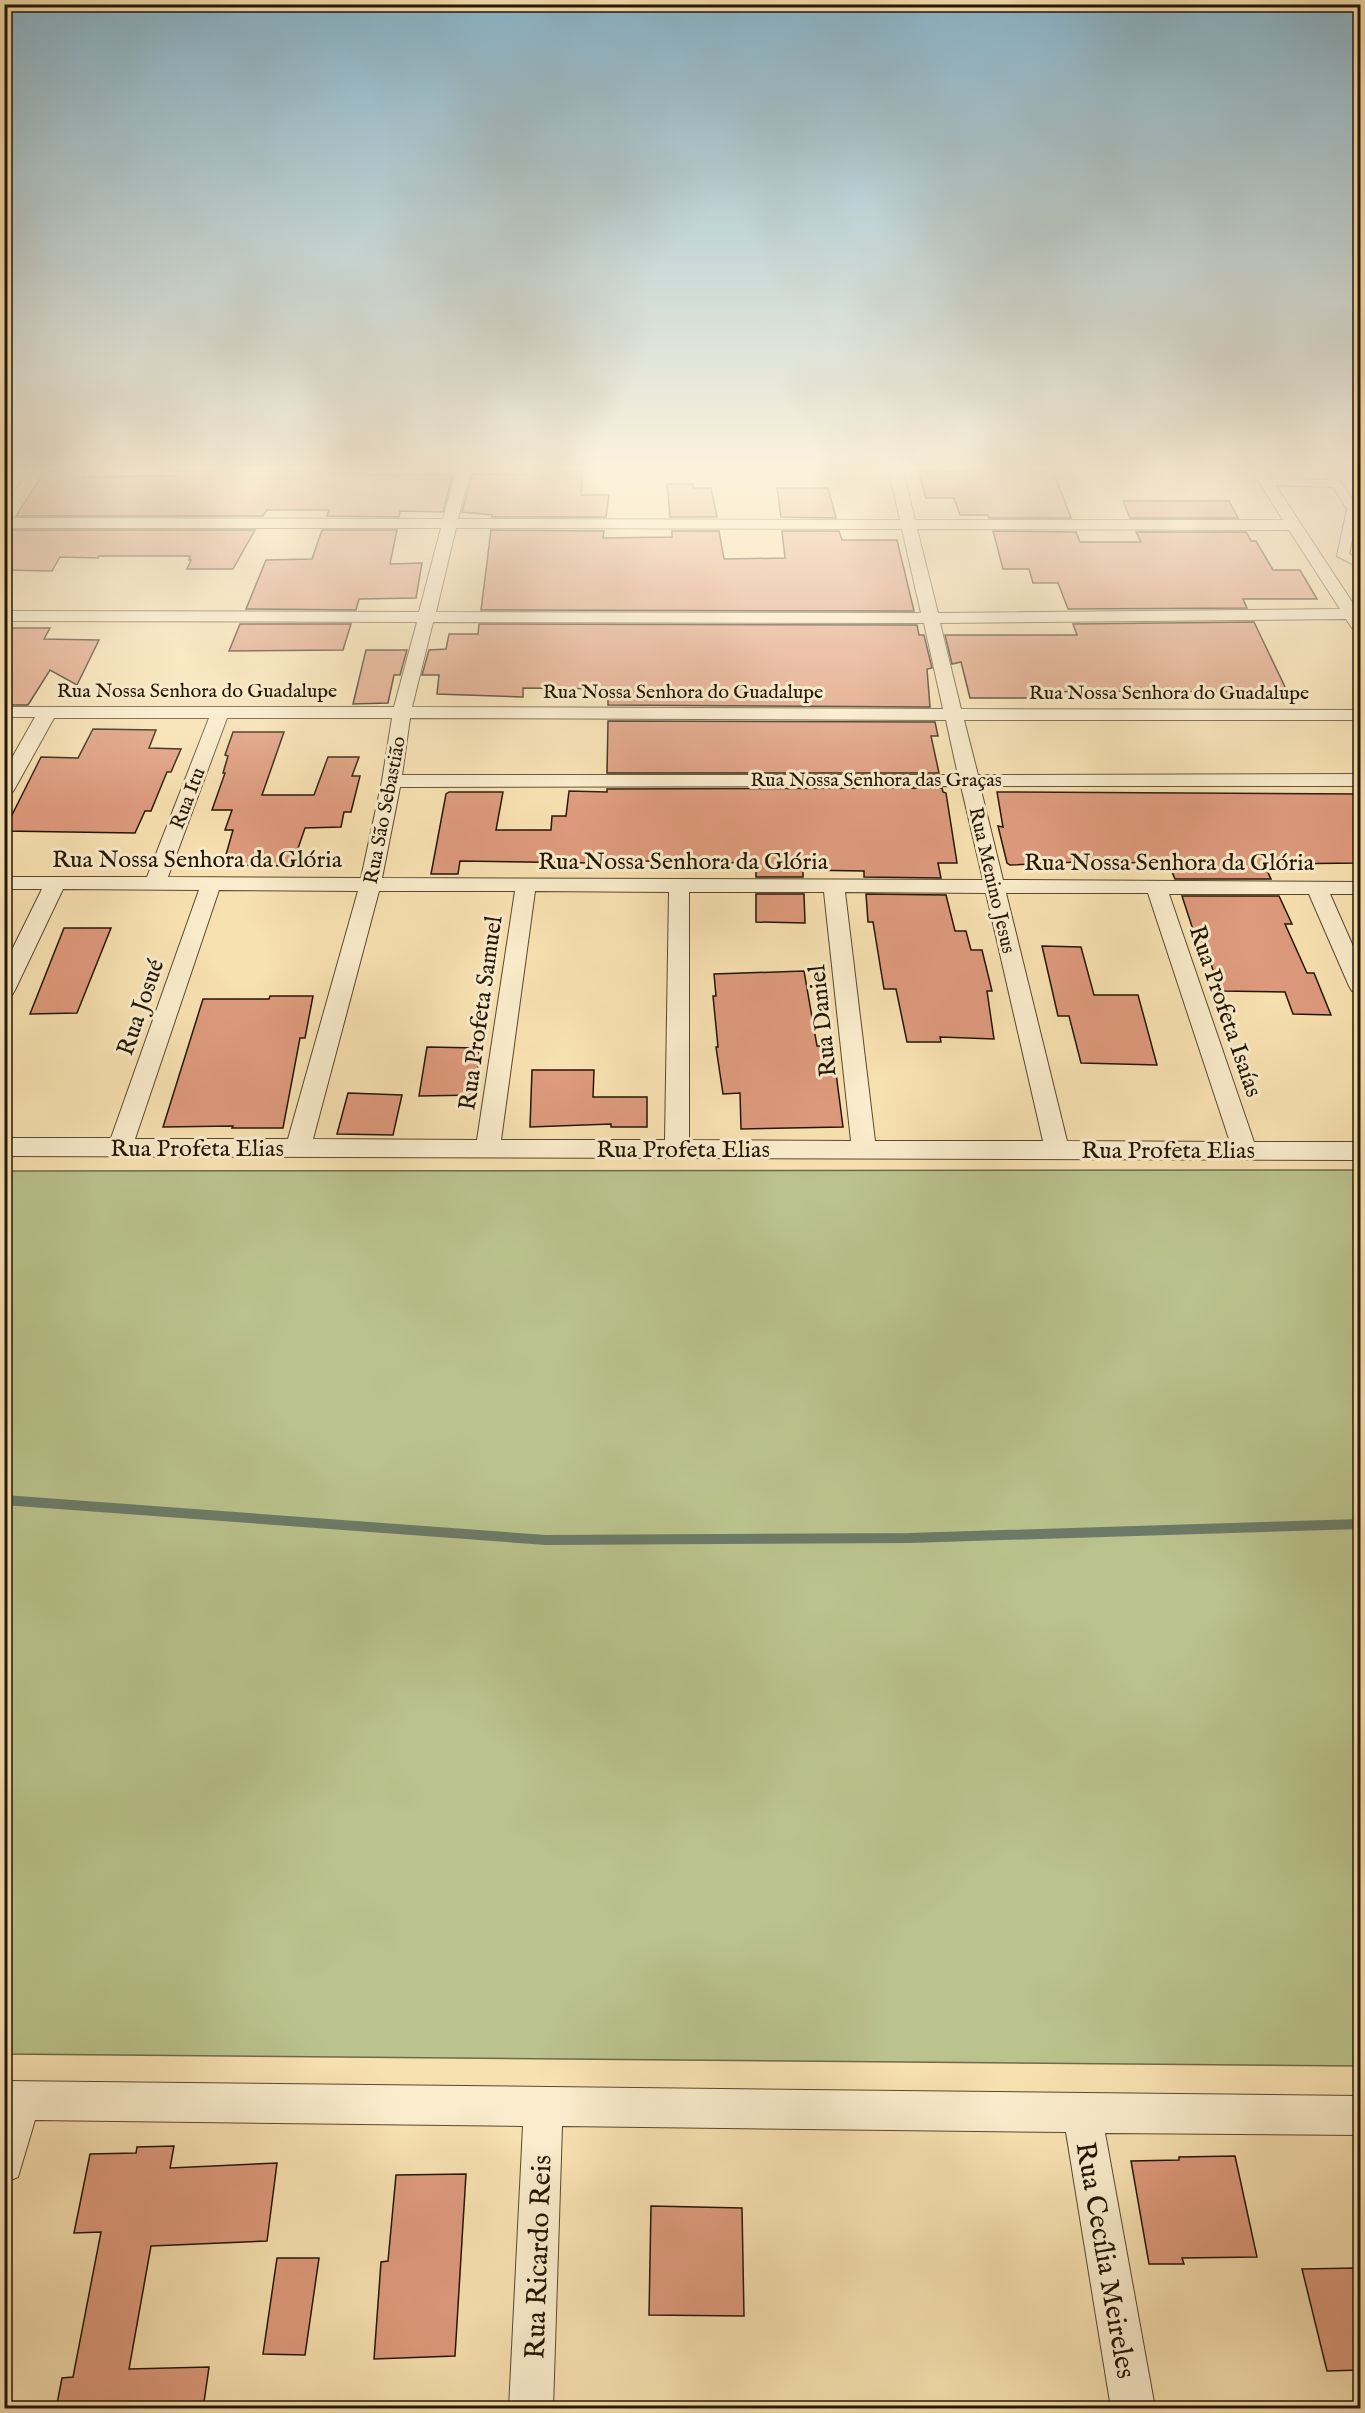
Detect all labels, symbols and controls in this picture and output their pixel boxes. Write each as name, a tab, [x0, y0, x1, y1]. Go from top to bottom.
street label: Rua Nossa Senhora do Guadalupe	[57, 679, 337, 704]
street label: Rua Nossa Senhora do Guadalupe	[543, 680, 823, 705]
street label: Rua Nossa Senhora do Guadalupe	[1029, 681, 1309, 706]
street label: Rua São Sebastião	[359, 734, 412, 886]
street label: Rua Itu	[165, 764, 212, 833]
street label: Rua Nossa Senhora das Graças	[750, 768, 1002, 793]
street label: Rua Menino Jesus	[963, 805, 1021, 956]
street label: Rua Nossa Senhora da Glória	[52, 845, 343, 876]
street label: Rua Nossa Senhora da Glória	[538, 847, 829, 878]
street label: Rua Nossa Senhora da Glória	[1024, 848, 1315, 879]
street label: Rua Profeta Samuel	[452, 913, 511, 1113]
street label: Rua Profeta Isaías	[1181, 922, 1268, 1101]
street label: Rua Josué	[110, 955, 172, 1060]
street label: Rua Daniel	[802, 963, 845, 1078]
street label: Rua Profeta Elias	[110, 1134, 284, 1165]
street label: Rua Profeta Elias	[596, 1135, 770, 1166]
street label: Rua Profeta Elias	[1081, 1136, 1255, 1167]
street label: Rua Cecília Meireles	[1067, 2139, 1143, 2381]
street label: Rua Ricardo Reis	[518, 2154, 561, 2360]

